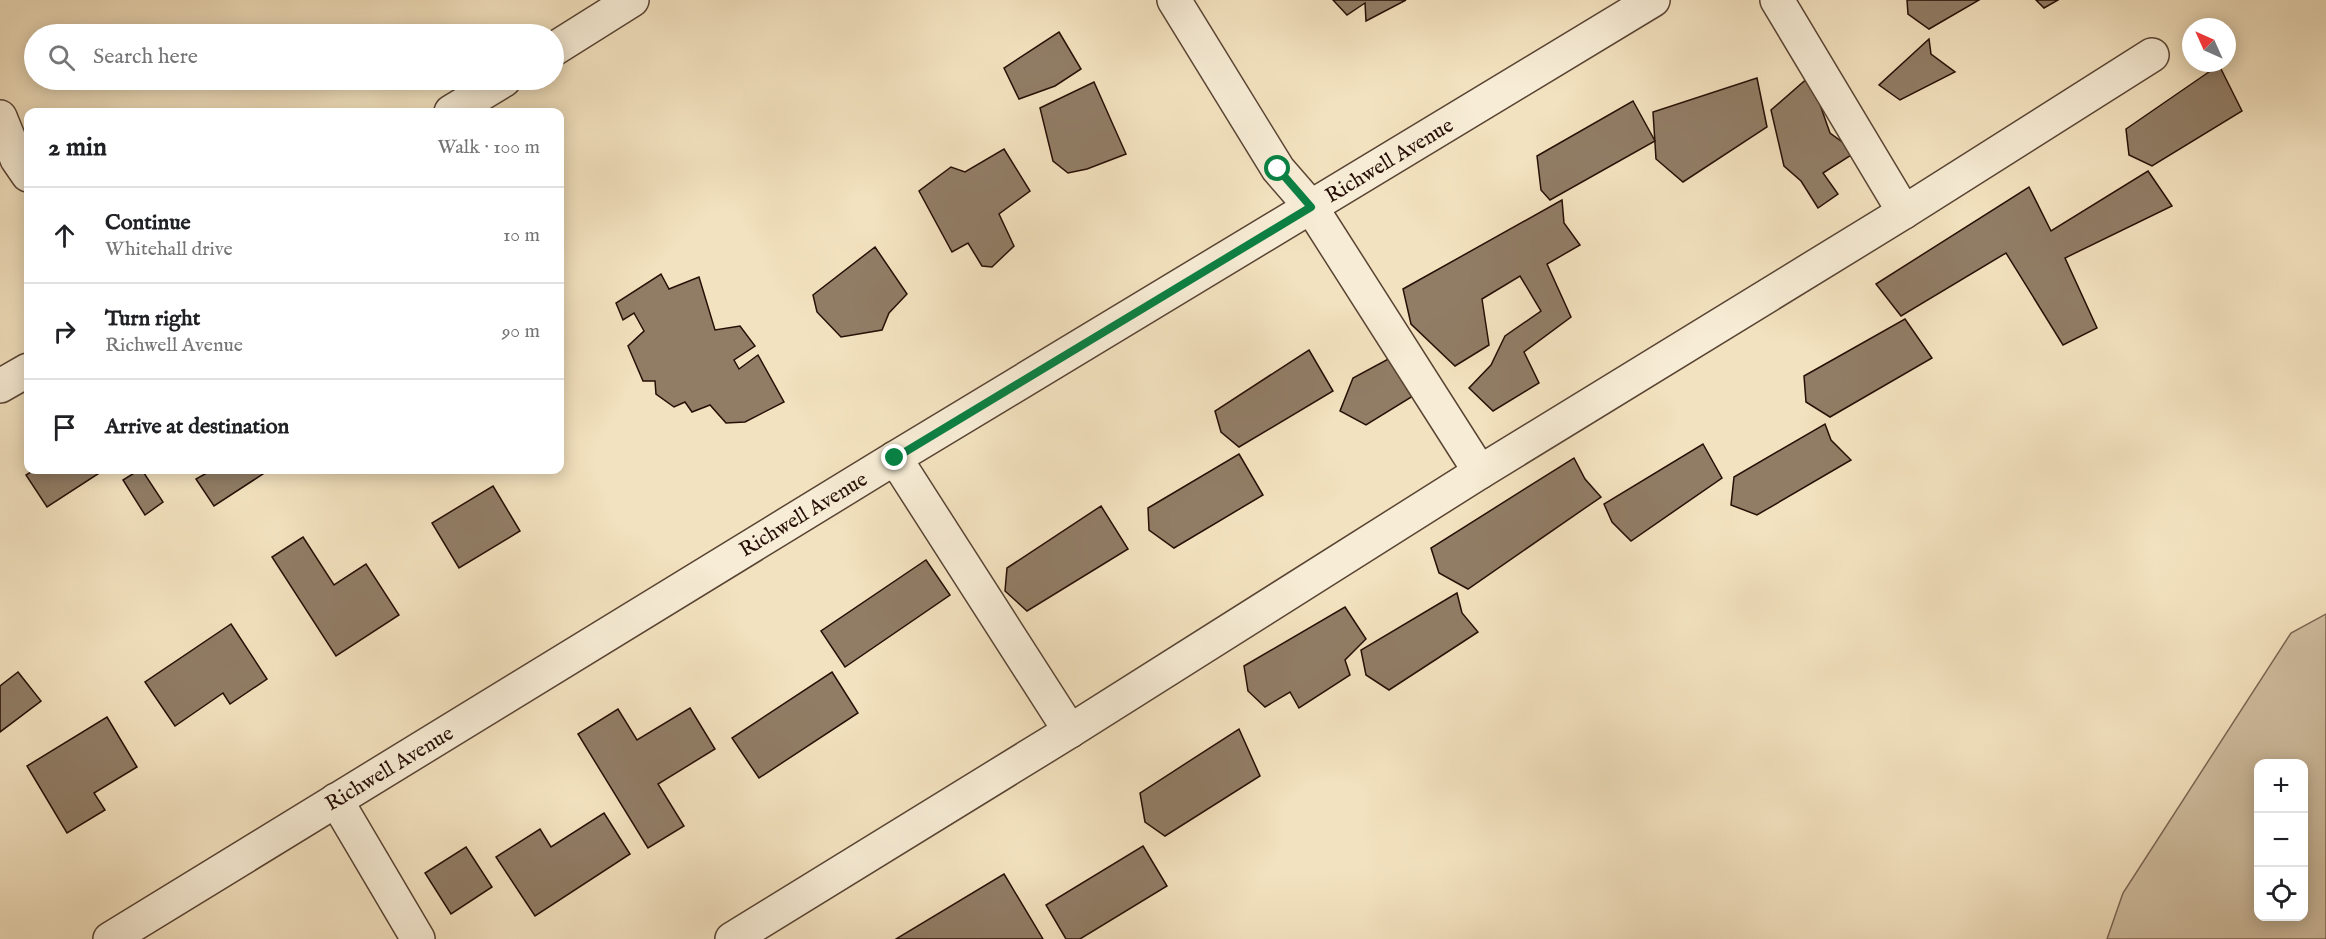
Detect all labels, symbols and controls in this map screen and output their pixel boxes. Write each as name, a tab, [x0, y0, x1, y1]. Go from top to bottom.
north arrow	[2182, 18, 2236, 72]
search box	[24, 24, 564, 90]
icon: search	[45, 41, 78, 74]
text: Search here	[93, 43, 198, 71]
street label: Richwell Avenue	[1321, 112, 1459, 210]
text: 2 min	[48, 131, 107, 164]
text: Walk · 100 m	[437, 135, 540, 160]
route start	[1264, 155, 1290, 181]
text: Continue	[105, 209, 191, 237]
icon: ahead	[48, 219, 81, 252]
text: 10 m	[503, 223, 540, 248]
text: Whitehall drive	[105, 237, 233, 262]
text: Turn right	[105, 305, 200, 333]
icon: right	[48, 315, 81, 348]
text: 90 m	[502, 319, 540, 344]
text: Richwell Avenue	[105, 333, 243, 358]
icon: arrive	[48, 411, 81, 444]
text: Arrive at destination	[105, 413, 289, 441]
route end	[881, 444, 907, 470]
street label: Richwell Avenue	[735, 466, 873, 564]
street label: Richwell Avenue	[321, 720, 459, 818]
map controls	[2254, 759, 2308, 921]
button: +	[2254, 759, 2308, 813]
button: −	[2254, 813, 2308, 867]
button: locate	[2254, 867, 2308, 921]

